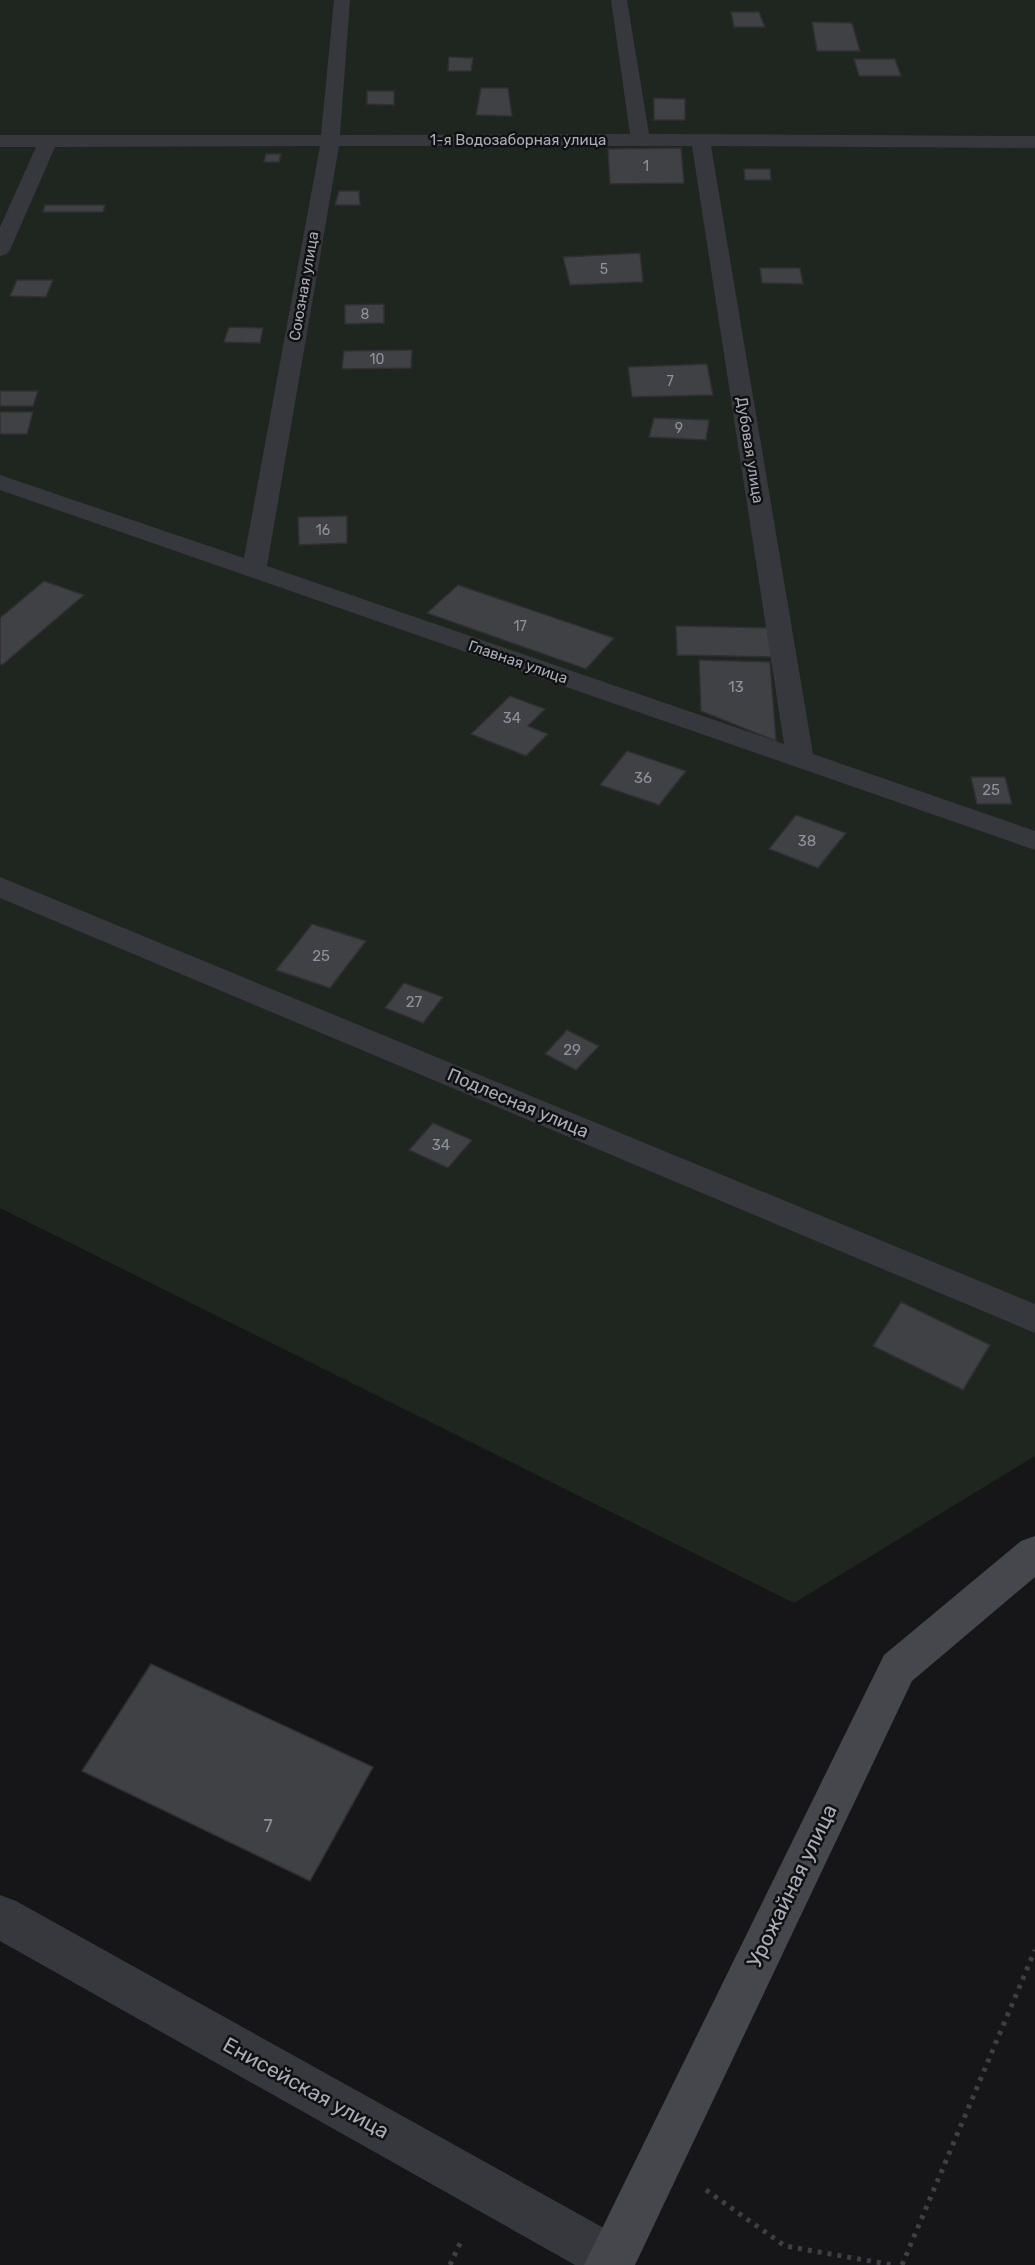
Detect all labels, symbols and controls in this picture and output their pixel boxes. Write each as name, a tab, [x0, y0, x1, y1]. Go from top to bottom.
street label: 1-я Водозаборная улица	[430, 131, 606, 149]
house number: 1	[643, 158, 649, 175]
street label: Союзная улица	[286, 230, 322, 342]
house number: 5	[600, 261, 608, 278]
house number: 8	[361, 306, 370, 323]
house number: 10	[370, 351, 385, 368]
house number: 7	[666, 373, 674, 390]
street label: Дубовая улица	[733, 395, 767, 505]
house number: 9	[675, 420, 683, 437]
house number: 16	[316, 522, 330, 539]
house number: 17	[513, 618, 527, 635]
street label: Главная улица	[466, 637, 570, 687]
house number: 13	[728, 678, 744, 696]
house number: 34	[503, 709, 521, 727]
house number: 36	[634, 769, 652, 787]
house number: 25	[982, 781, 1000, 799]
house number: 38	[798, 832, 816, 850]
house number: 25	[312, 947, 330, 965]
house number: 27	[406, 993, 423, 1011]
house number: 29	[563, 1041, 581, 1059]
street label: Подлесная улица	[444, 1063, 592, 1143]
house number: 34	[432, 1136, 450, 1154]
street label: Урожайная улица	[741, 1800, 842, 1972]
house number: 7	[263, 1815, 273, 1837]
street label: Енисейская улица	[219, 2032, 394, 2144]

